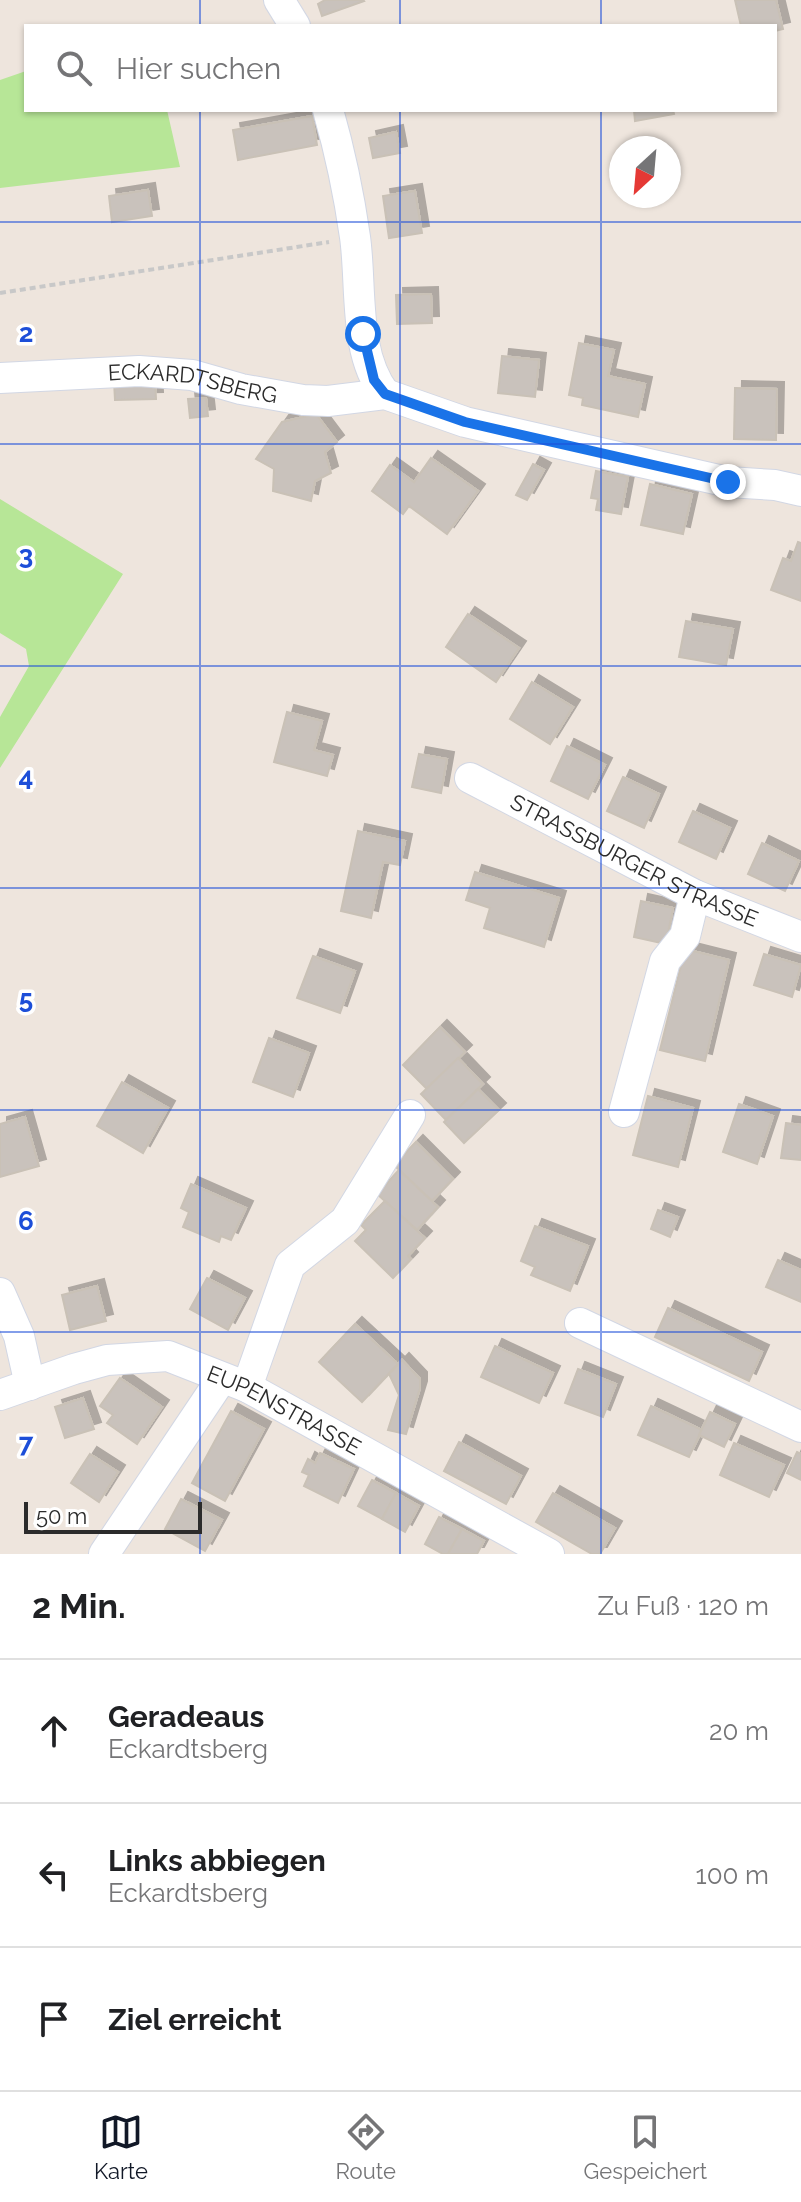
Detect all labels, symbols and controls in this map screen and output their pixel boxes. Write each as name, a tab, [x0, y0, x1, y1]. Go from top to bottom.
search box	[24, 24, 777, 112]
icon: search	[52, 46, 96, 90]
text: Hier suchen	[116, 51, 281, 86]
north arrow	[609, 136, 681, 208]
route start	[345, 316, 381, 352]
text: 2	[19, 318, 33, 348]
street label: ECKARDTSBERG	[107, 358, 279, 408]
route end	[710, 464, 746, 500]
text: 3	[19, 540, 33, 570]
text: 4	[19, 762, 33, 792]
street label: STRASSBURGER STRASSE	[506, 788, 762, 932]
text: 5	[19, 984, 33, 1014]
text: 6	[18, 1206, 34, 1236]
street label: EUPENSTRASSE	[204, 1360, 366, 1460]
text: 7	[19, 1428, 34, 1458]
scale bar	[24, 1498, 202, 1534]
text: 50 m	[36, 1503, 87, 1529]
text: 2 Min.	[32, 1586, 126, 1626]
text: Zu Fuß · 120 m	[597, 1591, 769, 1621]
text: Geradeaus	[108, 1699, 264, 1734]
icon: ahead	[32, 1709, 76, 1753]
text: 20 m	[709, 1716, 769, 1746]
text: Eckardtsberg	[108, 1734, 268, 1764]
text: Links abbiegen	[108, 1843, 326, 1878]
icon: left	[32, 1853, 76, 1897]
text: 100 m	[696, 1860, 769, 1890]
text: Eckardtsberg	[108, 1878, 268, 1908]
icon: arrive	[32, 1997, 76, 2041]
text: Ziel erreicht	[108, 2002, 281, 2037]
tab: Karte	[94, 2110, 148, 2184]
tab: Route	[336, 2110, 396, 2184]
tab: Gespeichert	[584, 2110, 707, 2184]

